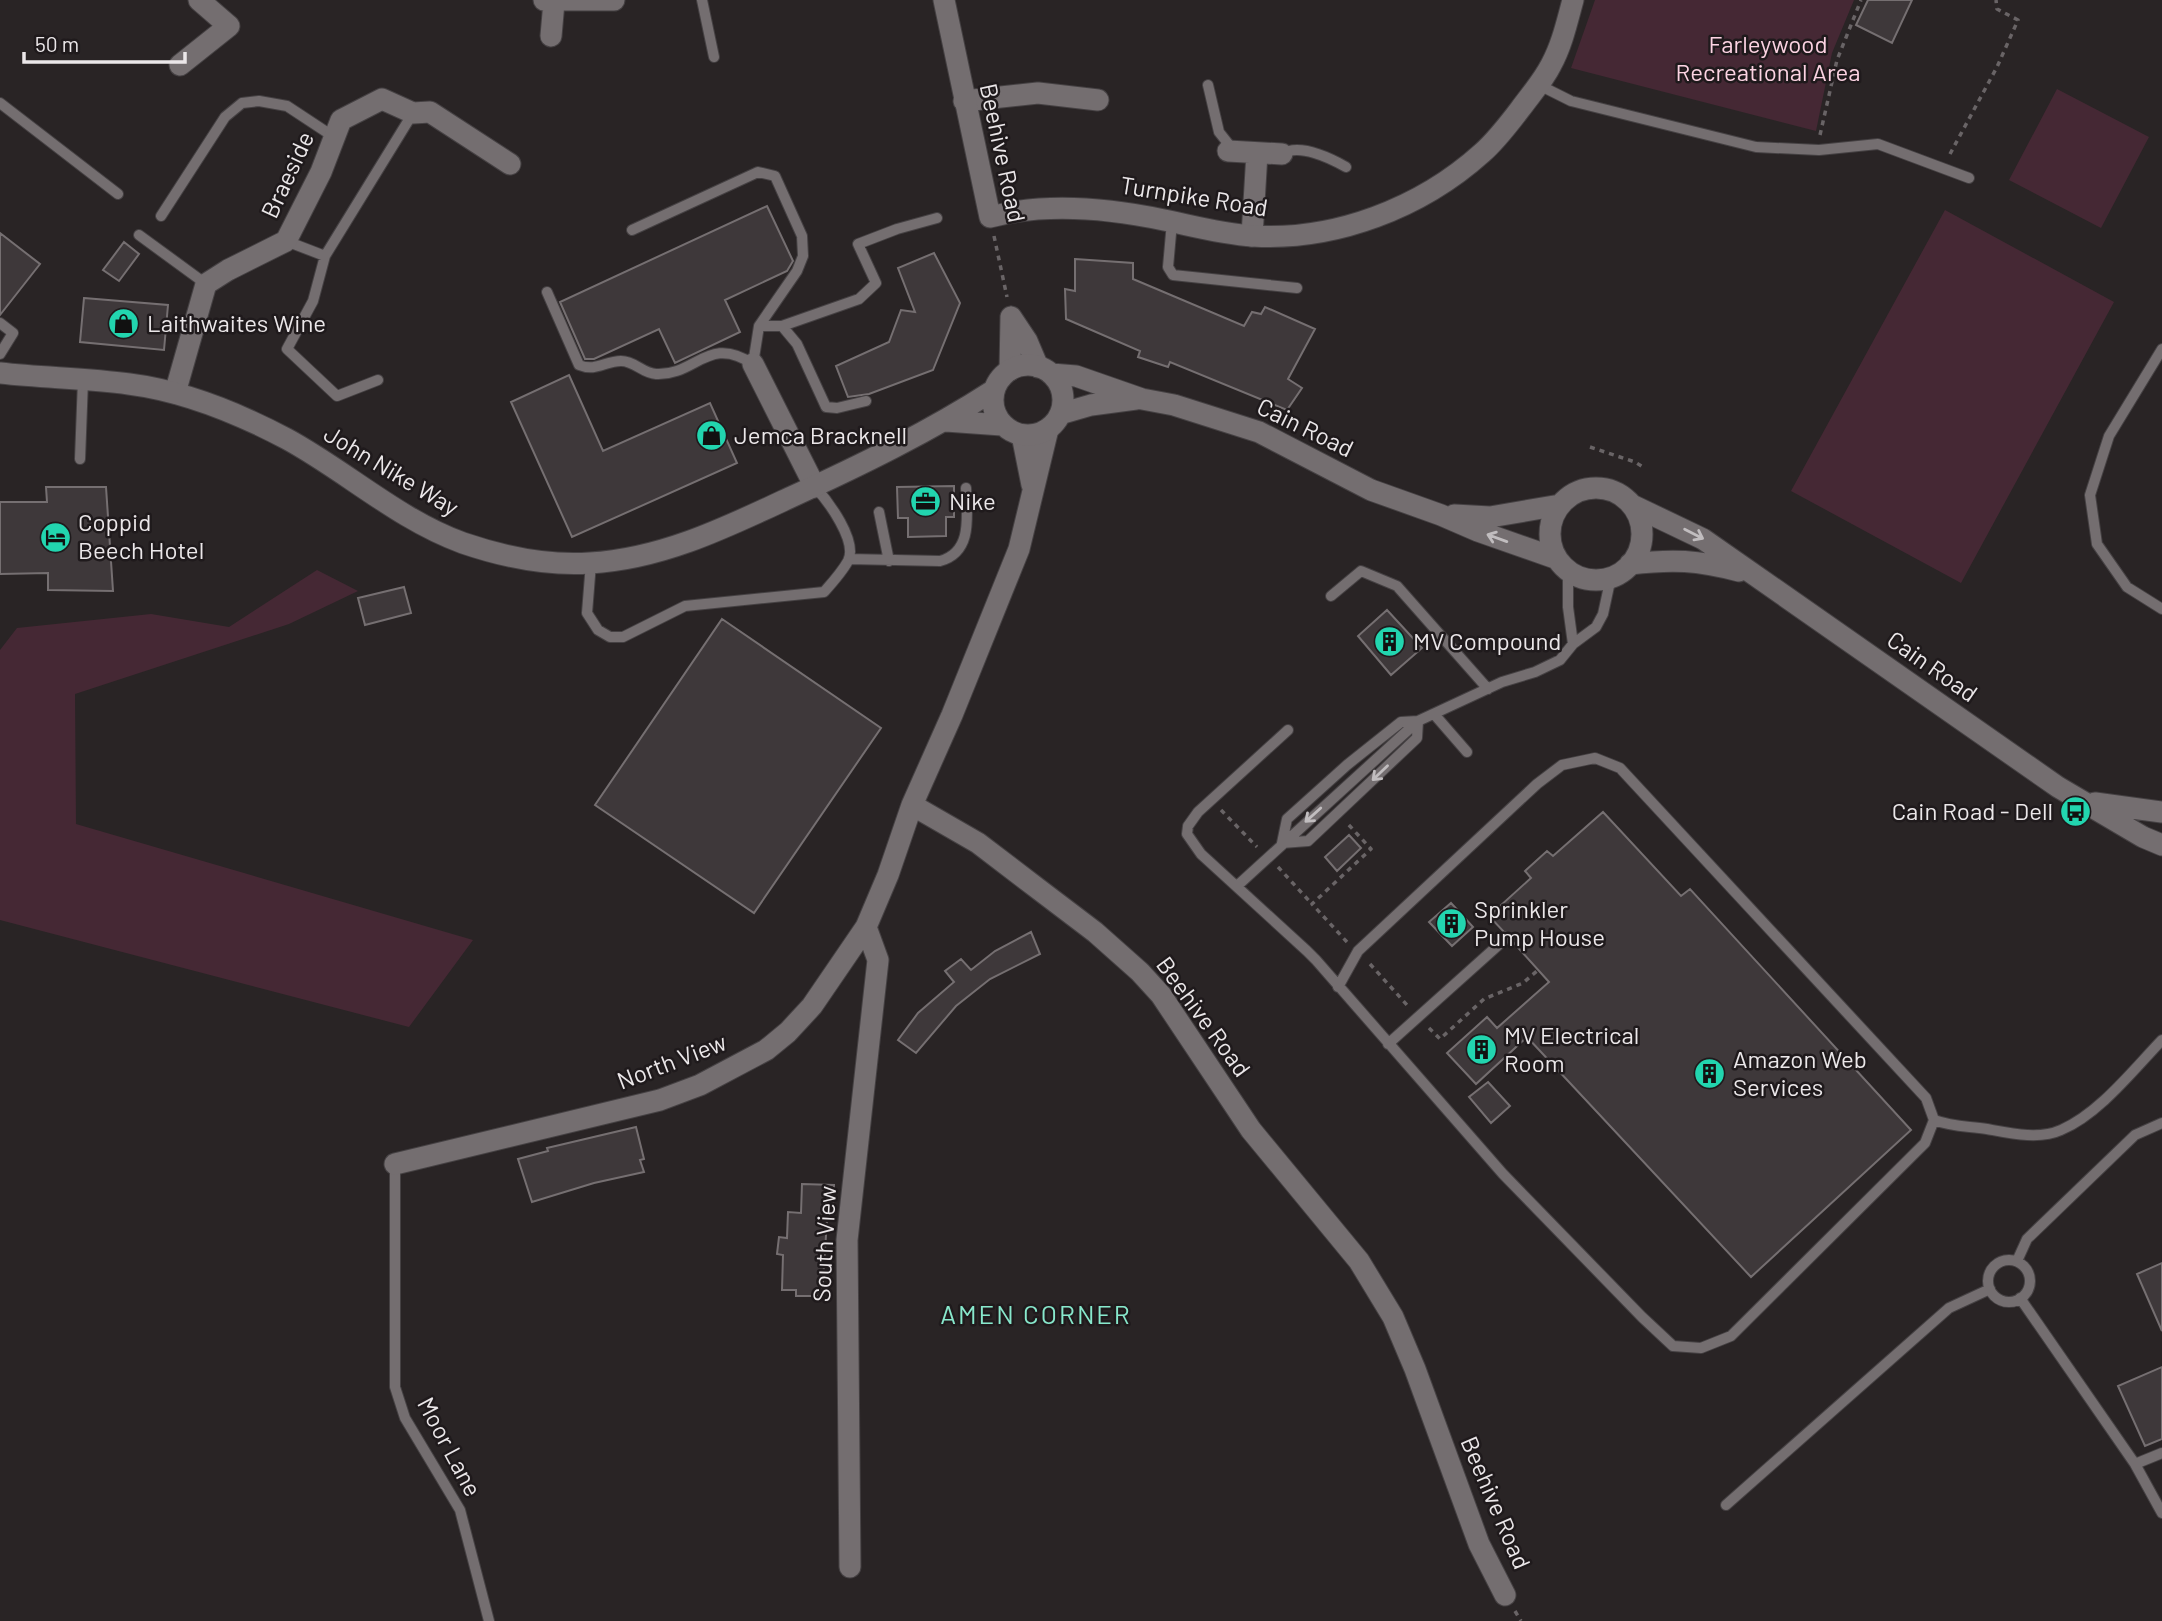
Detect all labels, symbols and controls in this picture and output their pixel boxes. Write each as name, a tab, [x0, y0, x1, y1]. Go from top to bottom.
scale bar	[24, 21, 186, 65]
park label: Farleywood Recreational Area	[1676, 29, 1860, 86]
text: 50 m	[35, 31, 79, 56]
street label: Beehive Road	[975, 81, 1032, 225]
street label: Braeside	[254, 126, 319, 222]
street label: Turnpike Road	[1118, 170, 1270, 221]
shop icon: Laithwaites Wine	[107, 307, 141, 341]
place label: Laithwaites Wine	[147, 308, 326, 337]
street label: Cain Road	[1253, 391, 1359, 462]
street label: John Nike Way	[319, 418, 464, 521]
shop icon: Jemca Bracknell	[694, 419, 728, 453]
place label: Jemca Bracknell	[734, 420, 907, 449]
office icon: Nike	[909, 485, 943, 519]
place label: Nike	[949, 486, 996, 515]
place label: Coppid Beech Hotel	[78, 507, 204, 564]
hotel icon: Coppid Beech Hotel	[38, 520, 72, 554]
one-way arrow	[1683, 528, 1704, 542]
one-way arrow	[1487, 531, 1509, 544]
street label: Cain Road	[1882, 624, 1984, 707]
building icon: MV Compound	[1373, 625, 1407, 659]
place label: MV Compound	[1413, 626, 1561, 655]
one-way arrow	[1372, 765, 1389, 782]
bus stop icon: Cain Road - Dell	[2059, 795, 2093, 829]
place label: Cain Road - Dell	[1892, 796, 2053, 825]
one-way arrow	[1304, 807, 1322, 823]
place label: Sprinkler Pump House	[1474, 894, 1605, 951]
building icon: Sprinkler Pump House	[1434, 907, 1468, 941]
street label: Beehive Road	[1151, 950, 1257, 1082]
place label: MV Electrical Room	[1504, 1020, 1639, 1077]
street label: North View	[613, 1026, 730, 1095]
building icon: MV Electrical Room	[1464, 1033, 1498, 1067]
place label: Amazon Web Services	[1733, 1044, 1867, 1101]
building icon: Amazon Web Services	[1693, 1057, 1727, 1091]
street label: South View	[806, 1185, 841, 1303]
district label: AMEN CORNER	[940, 1298, 1132, 1329]
street label: Moor Lane	[412, 1392, 489, 1501]
street label: Beehive Road	[1455, 1432, 1537, 1573]

